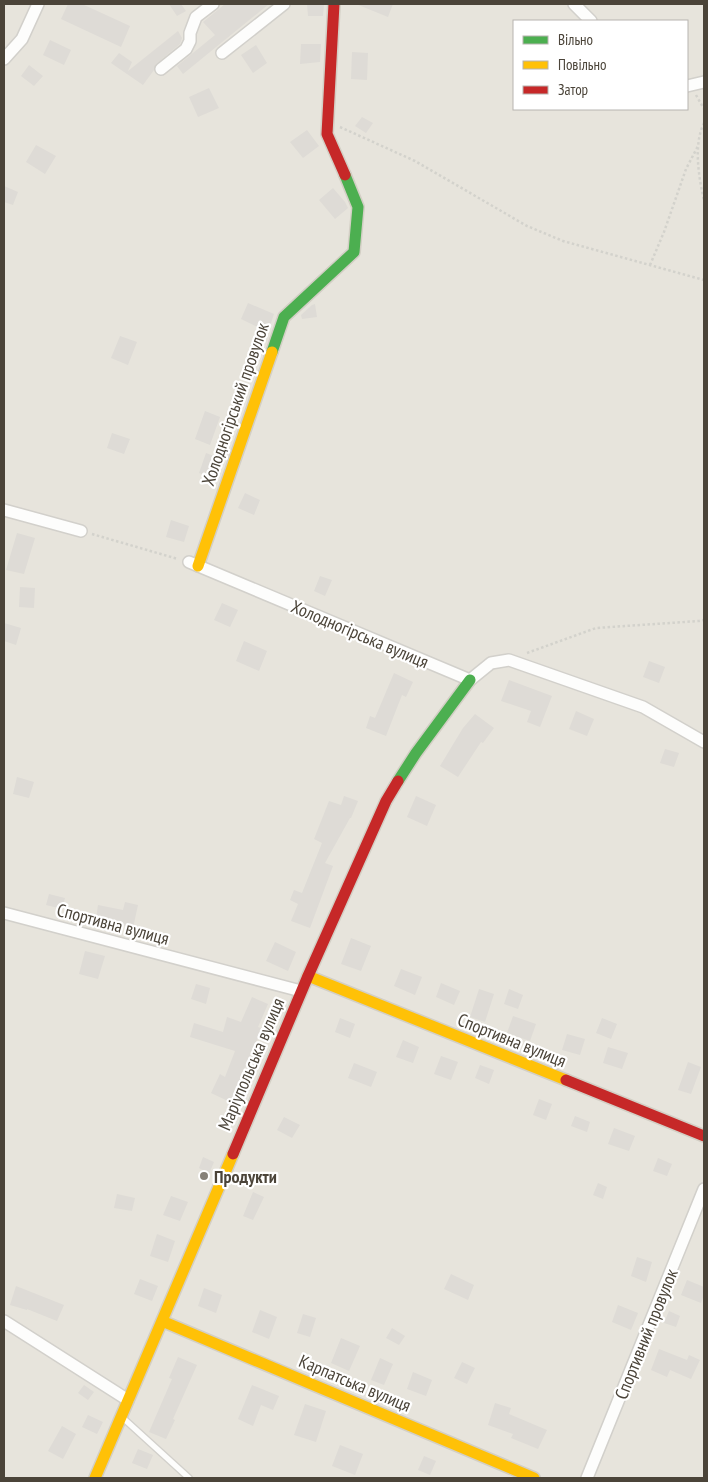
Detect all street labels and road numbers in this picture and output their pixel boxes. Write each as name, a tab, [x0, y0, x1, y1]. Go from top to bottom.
street label: Холодногірський провулок	[196, 319, 274, 489]
street label: Холодногірська вулиця	[288, 595, 432, 673]
street label: Спортивна вулиця	[54, 898, 172, 950]
street label: Маріупольська вулиця	[213, 994, 289, 1134]
street label: Спортивна вулиця	[454, 1008, 570, 1072]
street label: Спортивний провулок	[609, 1265, 683, 1403]
street label: Карпатська вулиця	[295, 1349, 415, 1417]

